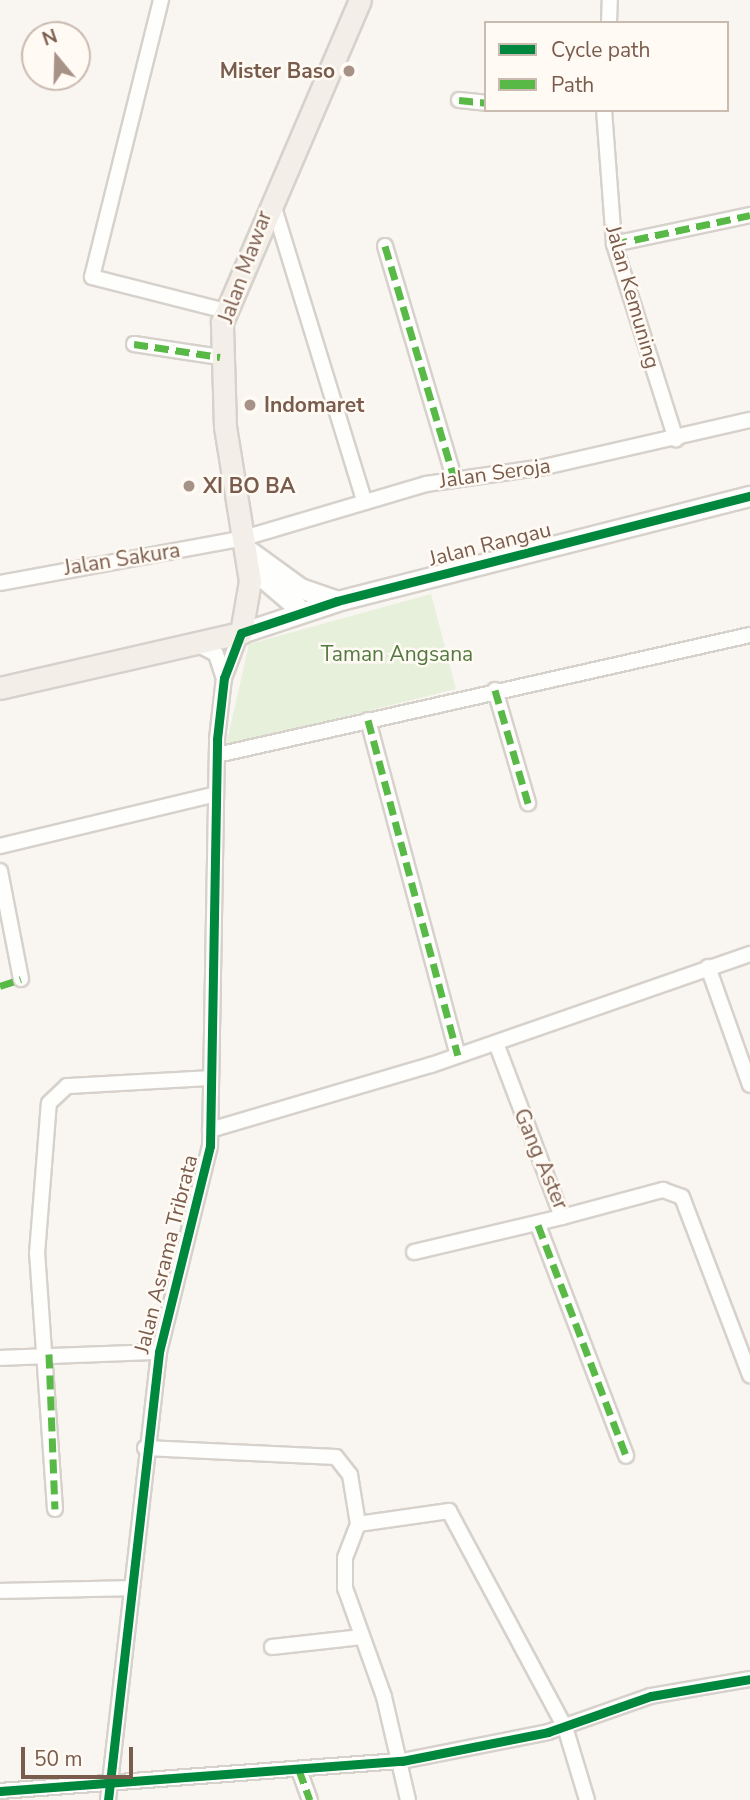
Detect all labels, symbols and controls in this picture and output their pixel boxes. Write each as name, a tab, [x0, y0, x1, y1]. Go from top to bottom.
north arrow	[21, 21, 91, 91]
legend	[484, 21, 729, 112]
text: N	[39, 23, 61, 53]
text: Cycle path	[551, 36, 650, 64]
place label: Mister Baso	[220, 58, 335, 84]
marker: Mister Baso	[341, 63, 357, 79]
text: Path	[551, 71, 594, 99]
street label: Jalan Mawar	[213, 207, 277, 327]
street label: Jalan Kemuning	[601, 223, 665, 371]
place label: Indomaret	[264, 392, 364, 418]
marker: Indomaret	[242, 397, 258, 413]
street label: Jalan Seroja	[438, 453, 552, 493]
place label: XI BO BA	[203, 473, 295, 499]
marker: XI BO BA	[181, 478, 197, 494]
street label: Jalan Rangau	[426, 517, 554, 571]
street label: Jalan Sakura	[62, 537, 182, 581]
park label: Taman Angsana	[321, 641, 473, 667]
street label: Gang Aster	[508, 1105, 574, 1213]
street label: Jalan Asrama Tribrata	[129, 1152, 203, 1356]
scale bar	[24, 1734, 136, 1778]
text: 50 m	[34, 1745, 83, 1773]

